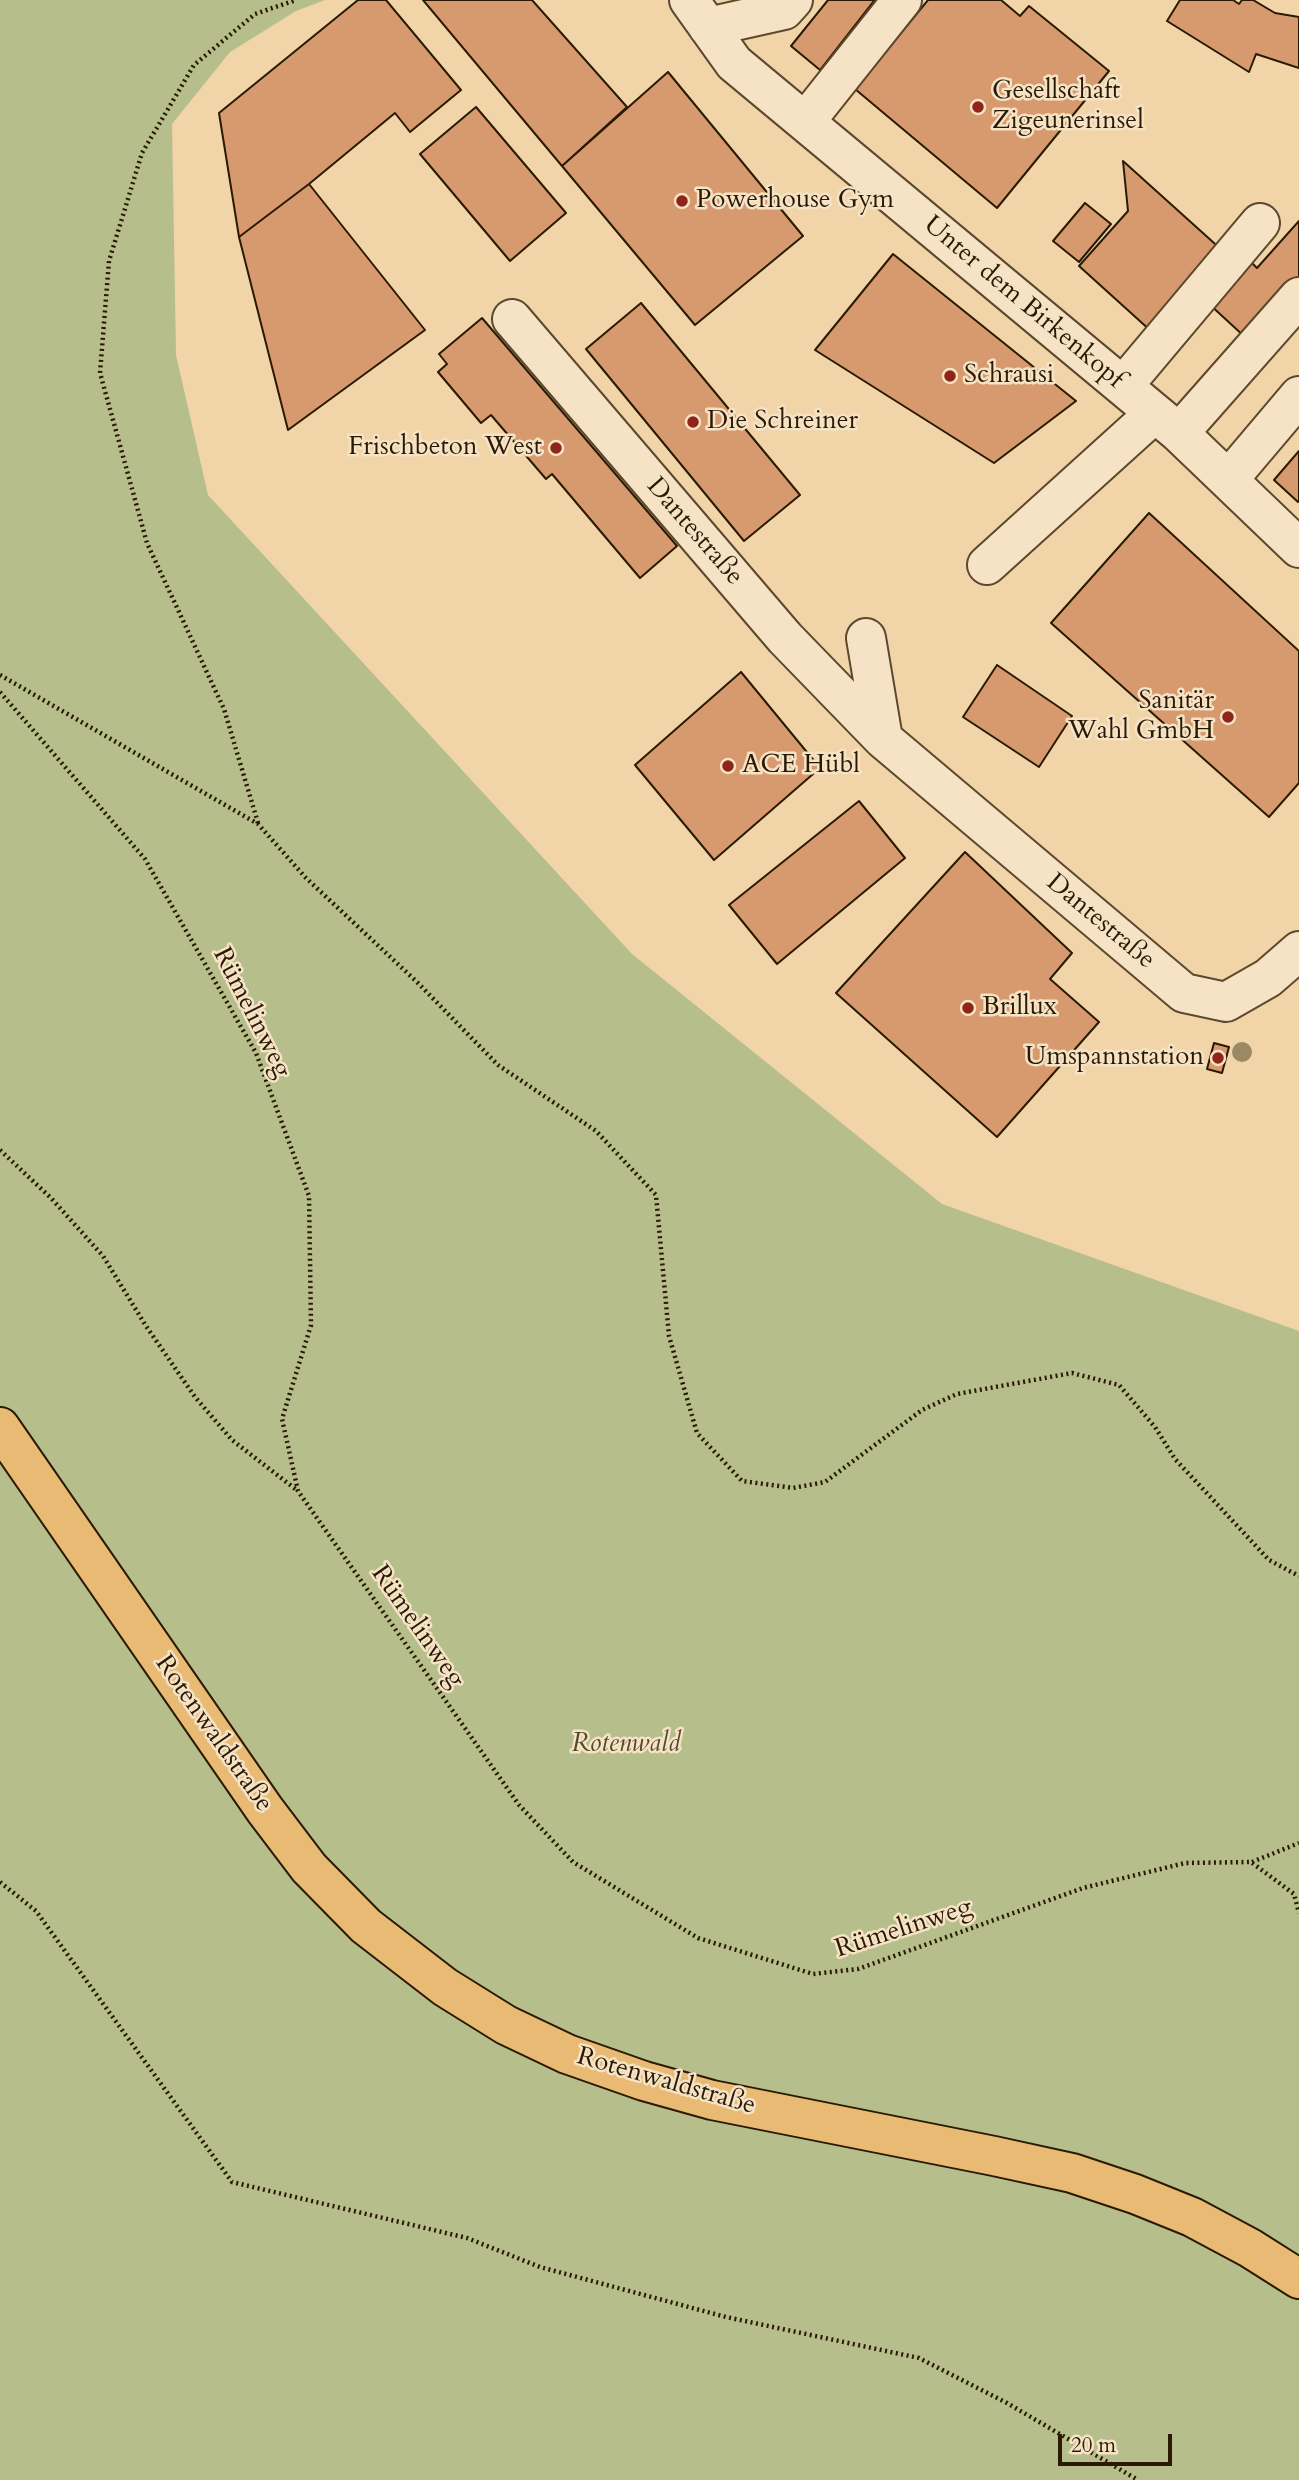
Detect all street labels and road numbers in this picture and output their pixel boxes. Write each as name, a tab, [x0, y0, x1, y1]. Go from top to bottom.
street label: Unter dem Birkenkopf	[917, 210, 1129, 396]
street label: Dantestraße	[639, 472, 749, 592]
street label: Dantestraße	[1039, 868, 1161, 976]
street label: Rümelinweg	[205, 943, 297, 1083]
street label: Rümelinweg	[364, 1560, 470, 1694]
street label: Rotenwaldstraße	[147, 1650, 279, 1818]
street label: Rümelinweg	[832, 1892, 976, 1966]
street label: Rotenwaldstraße	[573, 2042, 759, 2122]

